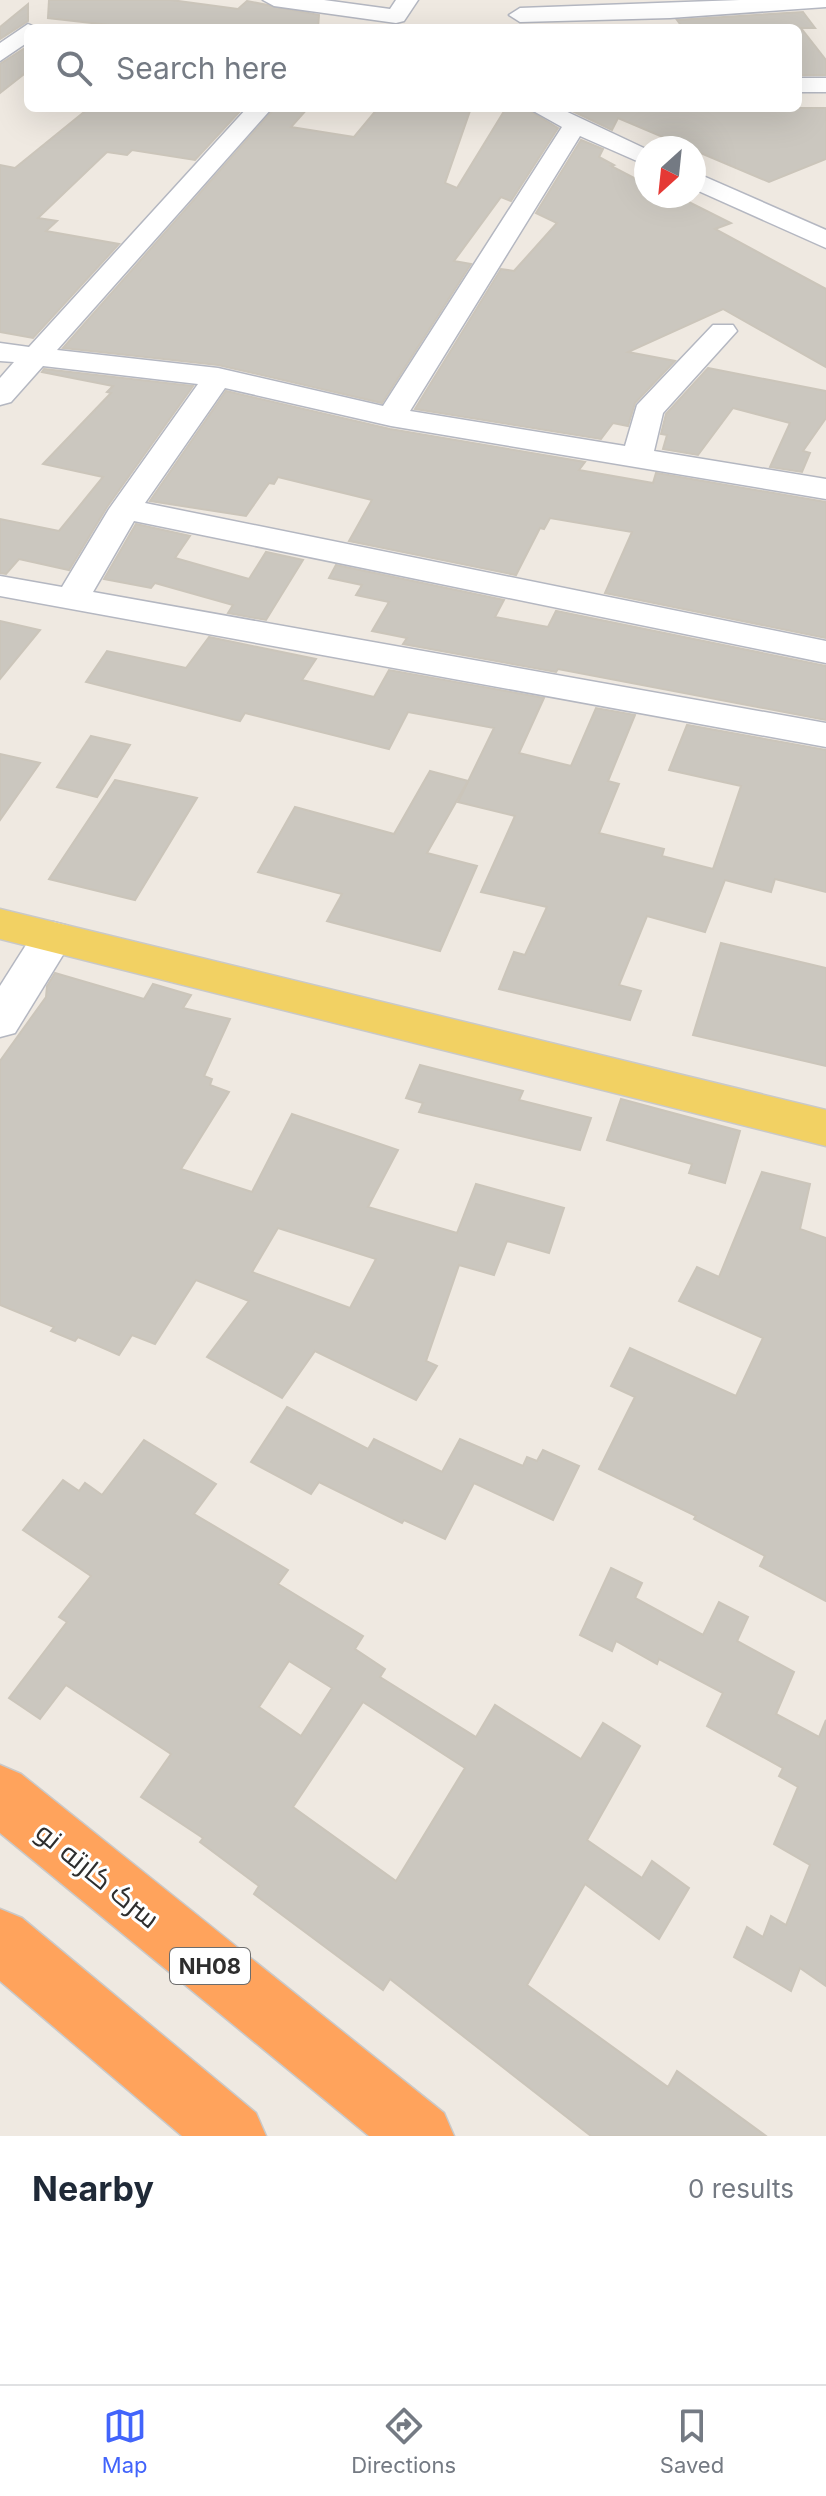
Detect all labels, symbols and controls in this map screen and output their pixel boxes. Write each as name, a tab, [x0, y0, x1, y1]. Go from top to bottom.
search box	[24, 24, 802, 112]
icon: search	[52, 46, 96, 90]
text: Search here	[116, 50, 288, 86]
north arrow	[634, 136, 706, 208]
street label: سرک کارته نو	[29, 1815, 167, 1935]
road number: NH08	[170, 1948, 250, 1984]
text: Nearby	[32, 2168, 154, 2209]
text: 0 results	[688, 2173, 794, 2204]
tab: Map	[102, 2404, 148, 2478]
tab: Directions	[351, 2404, 456, 2478]
tab: Saved	[660, 2404, 724, 2478]

